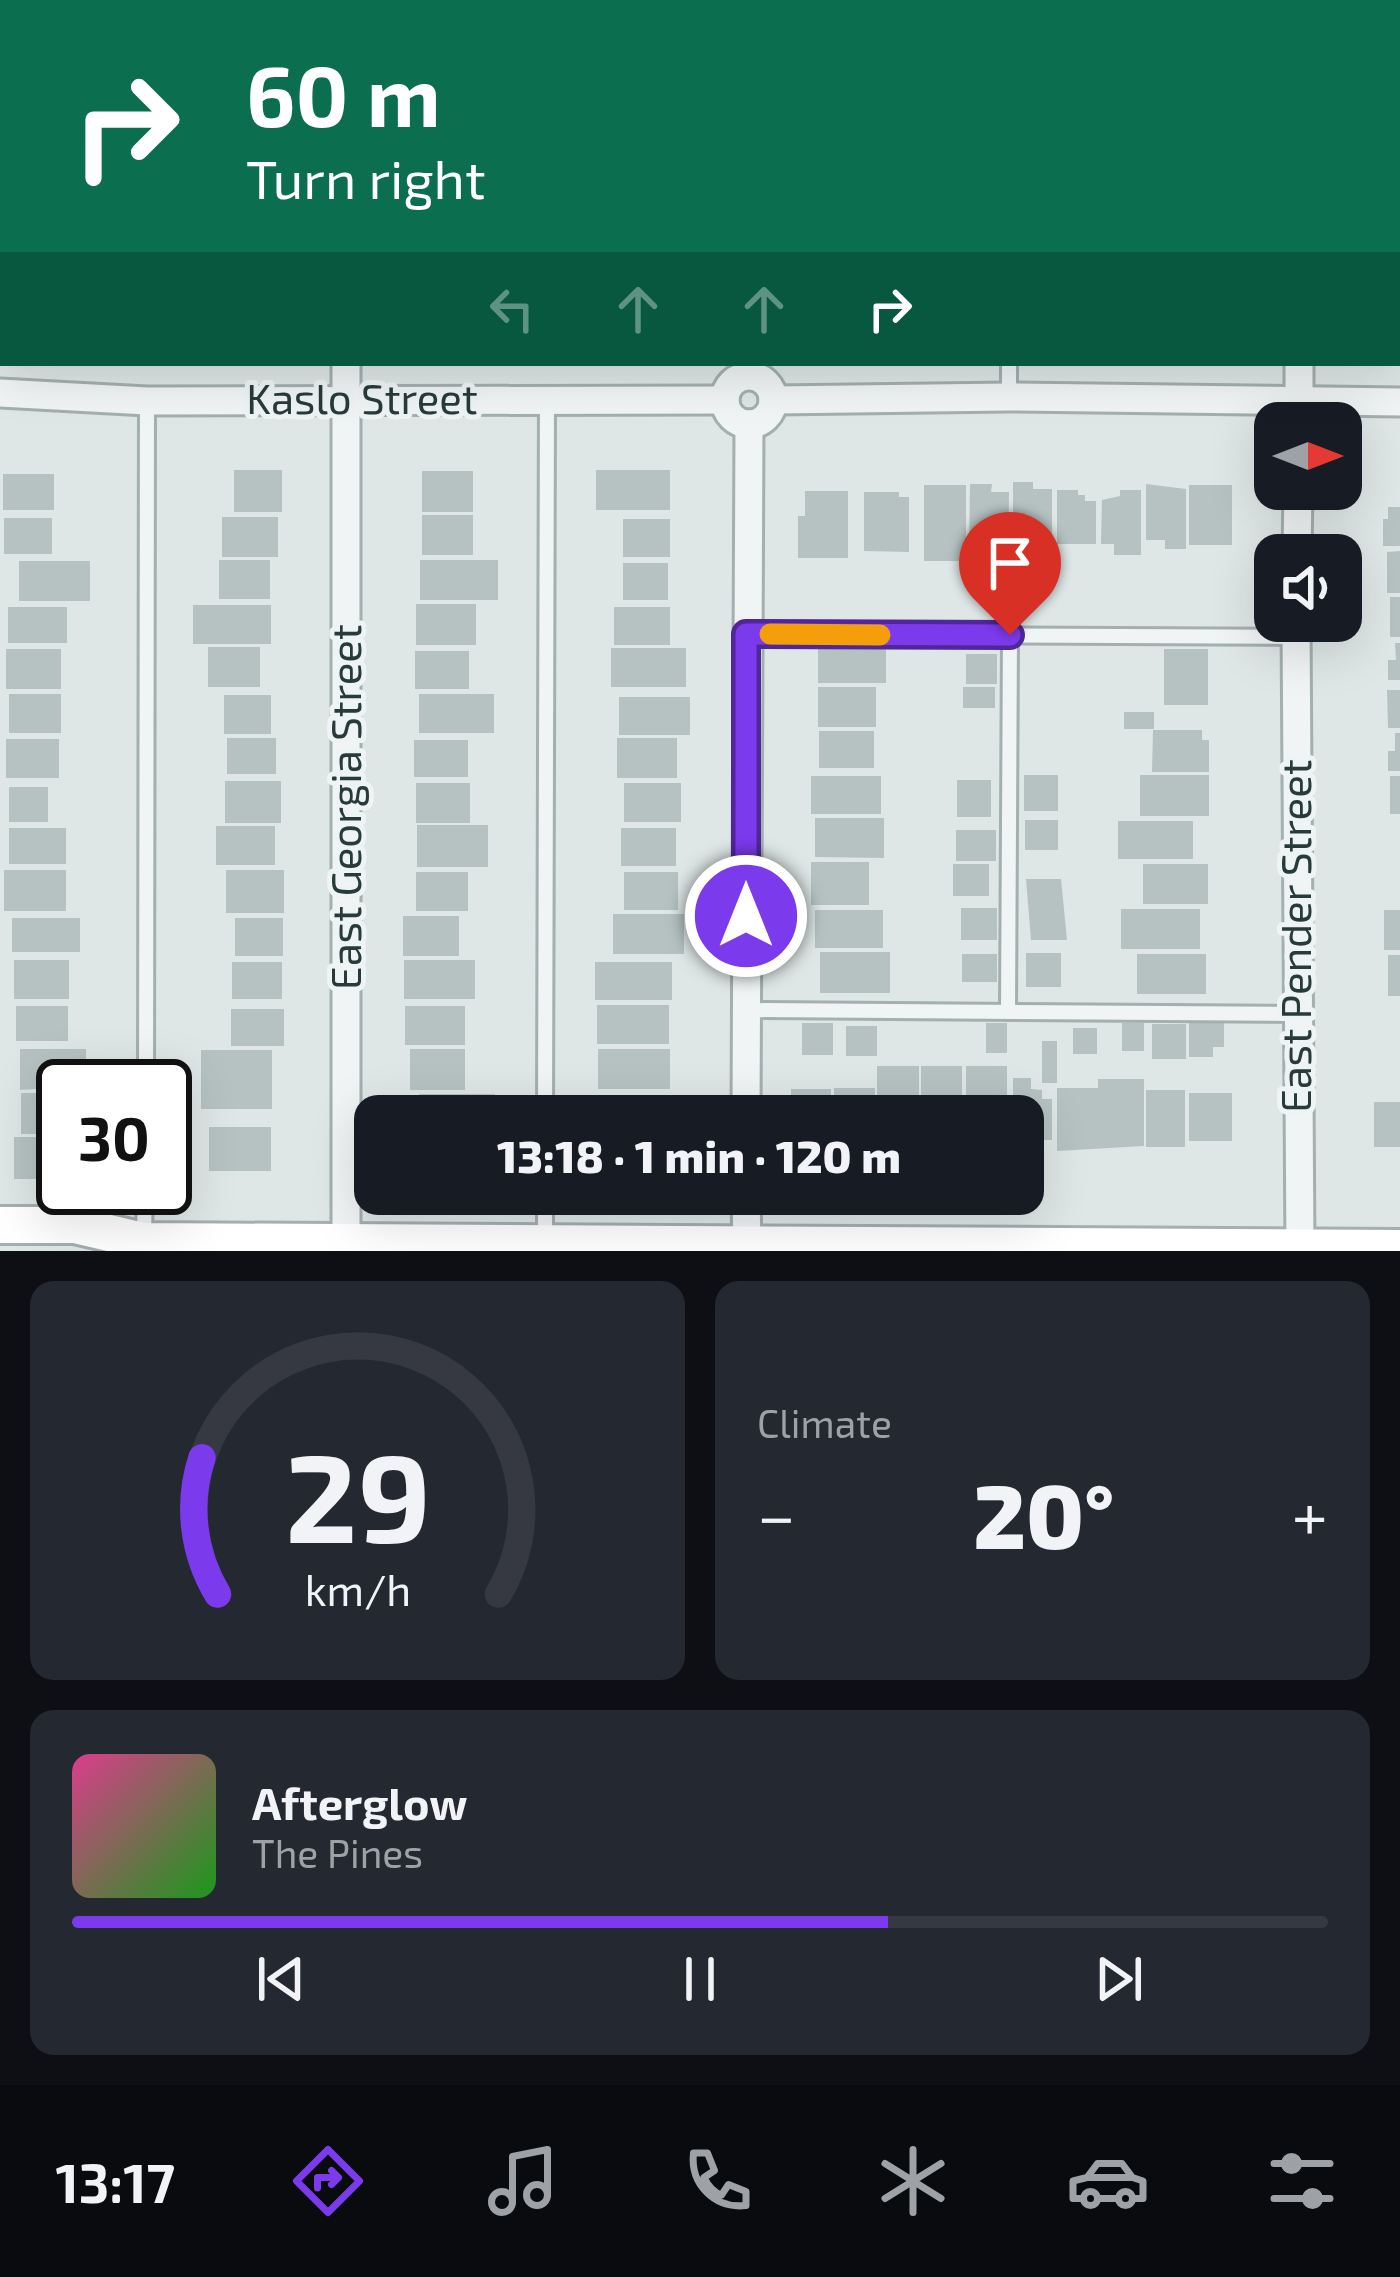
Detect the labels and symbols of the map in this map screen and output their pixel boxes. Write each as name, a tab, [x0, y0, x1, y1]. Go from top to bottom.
street label: Kaslo Street	[246, 372, 478, 422]
north arrow	[1254, 402, 1362, 510]
pin	[959, 512, 1061, 635]
street label: East Georgia Street	[319, 624, 369, 990]
street label: East Pender Street	[1269, 759, 1319, 1113]
position arrow	[683, 853, 809, 979]
speed limit sign: 30	[36, 1059, 192, 1215]

